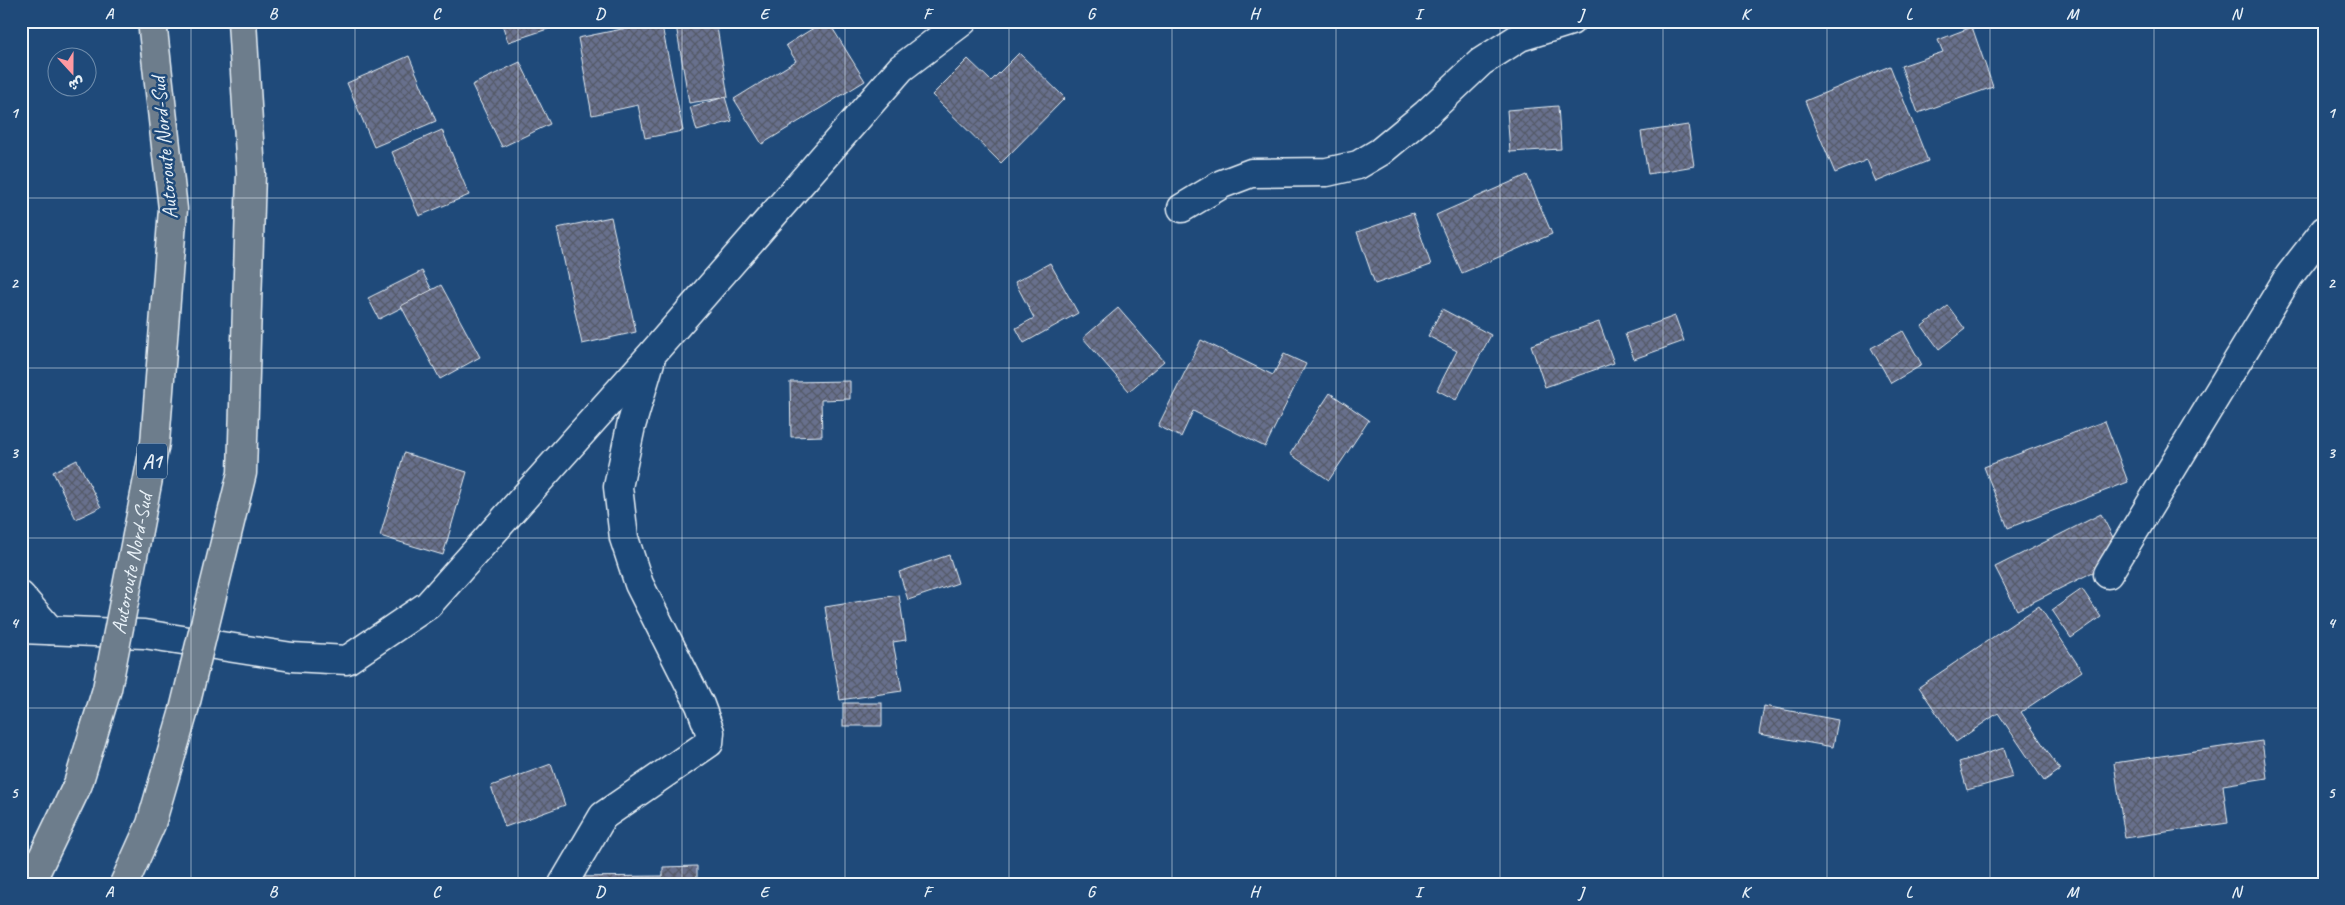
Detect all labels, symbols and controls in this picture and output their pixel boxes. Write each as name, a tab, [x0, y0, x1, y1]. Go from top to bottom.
text: A	[105, 4, 115, 24]
text: B	[269, 4, 279, 24]
text: C	[432, 4, 442, 24]
text: D	[595, 4, 606, 24]
text: E	[760, 4, 771, 24]
text: F	[923, 4, 934, 24]
text: G	[1087, 4, 1097, 24]
text: H	[1249, 4, 1261, 24]
text: I	[1415, 4, 1425, 24]
text: J	[1577, 4, 1586, 24]
text: K	[1741, 4, 1753, 24]
text: L	[1906, 4, 1914, 24]
text: M	[2066, 4, 2080, 24]
text: N	[2231, 4, 2244, 24]
north arrow	[48, 48, 98, 98]
street label: Autoroute Nord-Sud	[145, 72, 183, 220]
text: ش	[66, 73, 87, 94]
text: 1	[10, 103, 19, 123]
text: 1	[2327, 103, 2336, 123]
text: 2	[10, 273, 19, 293]
text: 2	[2327, 273, 2336, 293]
text: 3	[10, 443, 19, 463]
text: 3	[2327, 443, 2336, 463]
road number: A1	[137, 444, 167, 478]
street label: Autoroute Nord-Sud	[105, 487, 159, 636]
text: 4	[10, 613, 19, 633]
text: 4	[2327, 613, 2336, 633]
text: 5	[11, 783, 20, 803]
text: 5	[2328, 783, 2337, 803]
text: A	[105, 882, 115, 902]
text: B	[269, 882, 279, 902]
text: C	[432, 882, 442, 902]
text: D	[595, 882, 606, 902]
text: E	[760, 882, 771, 902]
text: F	[923, 882, 934, 902]
text: G	[1087, 882, 1097, 902]
text: H	[1249, 882, 1261, 902]
text: I	[1415, 882, 1425, 902]
text: J	[1577, 882, 1586, 902]
text: K	[1741, 882, 1753, 902]
text: L	[1906, 882, 1914, 902]
text: M	[2066, 882, 2080, 902]
text: N	[2231, 882, 2244, 902]

